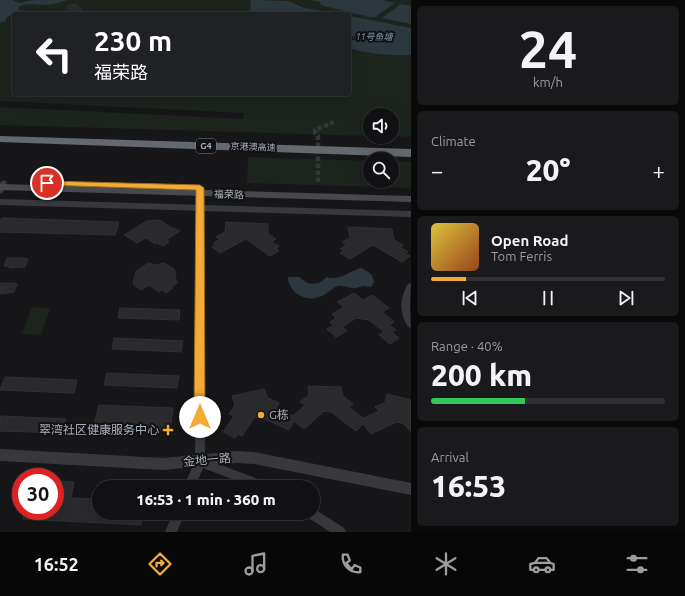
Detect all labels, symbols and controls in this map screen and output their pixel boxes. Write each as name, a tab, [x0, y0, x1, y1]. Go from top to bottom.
text: 24	[519, 20, 577, 78]
text: 230 m	[94, 25, 172, 56]
icon: left	[28, 28, 80, 80]
water label: 11号鱼塘	[355, 32, 395, 42]
text: 福荣路	[94, 62, 148, 82]
text: km/h	[533, 75, 563, 89]
map controls	[363, 108, 399, 188]
button: sound	[363, 108, 399, 144]
text: Climate	[431, 134, 476, 148]
road number: G4	[196, 139, 216, 153]
street label: 京港澳高速	[230, 141, 276, 153]
button: search	[363, 152, 399, 188]
text: 20°	[526, 153, 570, 187]
text: −	[431, 158, 443, 183]
text: +	[653, 158, 665, 183]
pin	[30, 166, 64, 200]
icon: arrive	[36, 172, 58, 194]
street label: 福荣路	[214, 188, 244, 201]
text: Open Road	[491, 232, 568, 249]
text: Tom Ferris	[491, 249, 552, 263]
icon: previous	[459, 287, 481, 309]
icon: pause	[537, 287, 559, 309]
icon: next	[615, 287, 637, 309]
text: Range · 40%	[431, 339, 503, 353]
text: 200 km	[431, 358, 532, 392]
position arrow	[179, 396, 221, 438]
place label: G栋	[269, 408, 289, 421]
marker: G栋	[256, 410, 266, 420]
place label: 翠湾社区健康服务中心	[39, 423, 159, 436]
marker: 翠湾社区健康服务中心	[162, 424, 174, 436]
text: Arrival	[431, 450, 469, 464]
street label: 金地一路	[182, 451, 231, 468]
speed limit sign: 30	[12, 468, 64, 520]
text: 16:53	[431, 469, 506, 503]
text: 16:53 · 1 min · 360 m	[136, 491, 276, 508]
icon: directions	[146, 550, 174, 578]
icon: music	[242, 550, 270, 578]
icon: phone	[337, 550, 365, 578]
icon: climate	[432, 550, 460, 578]
icon: car	[528, 550, 556, 578]
icon: filters	[623, 550, 651, 578]
text: 16:52	[34, 554, 79, 574]

